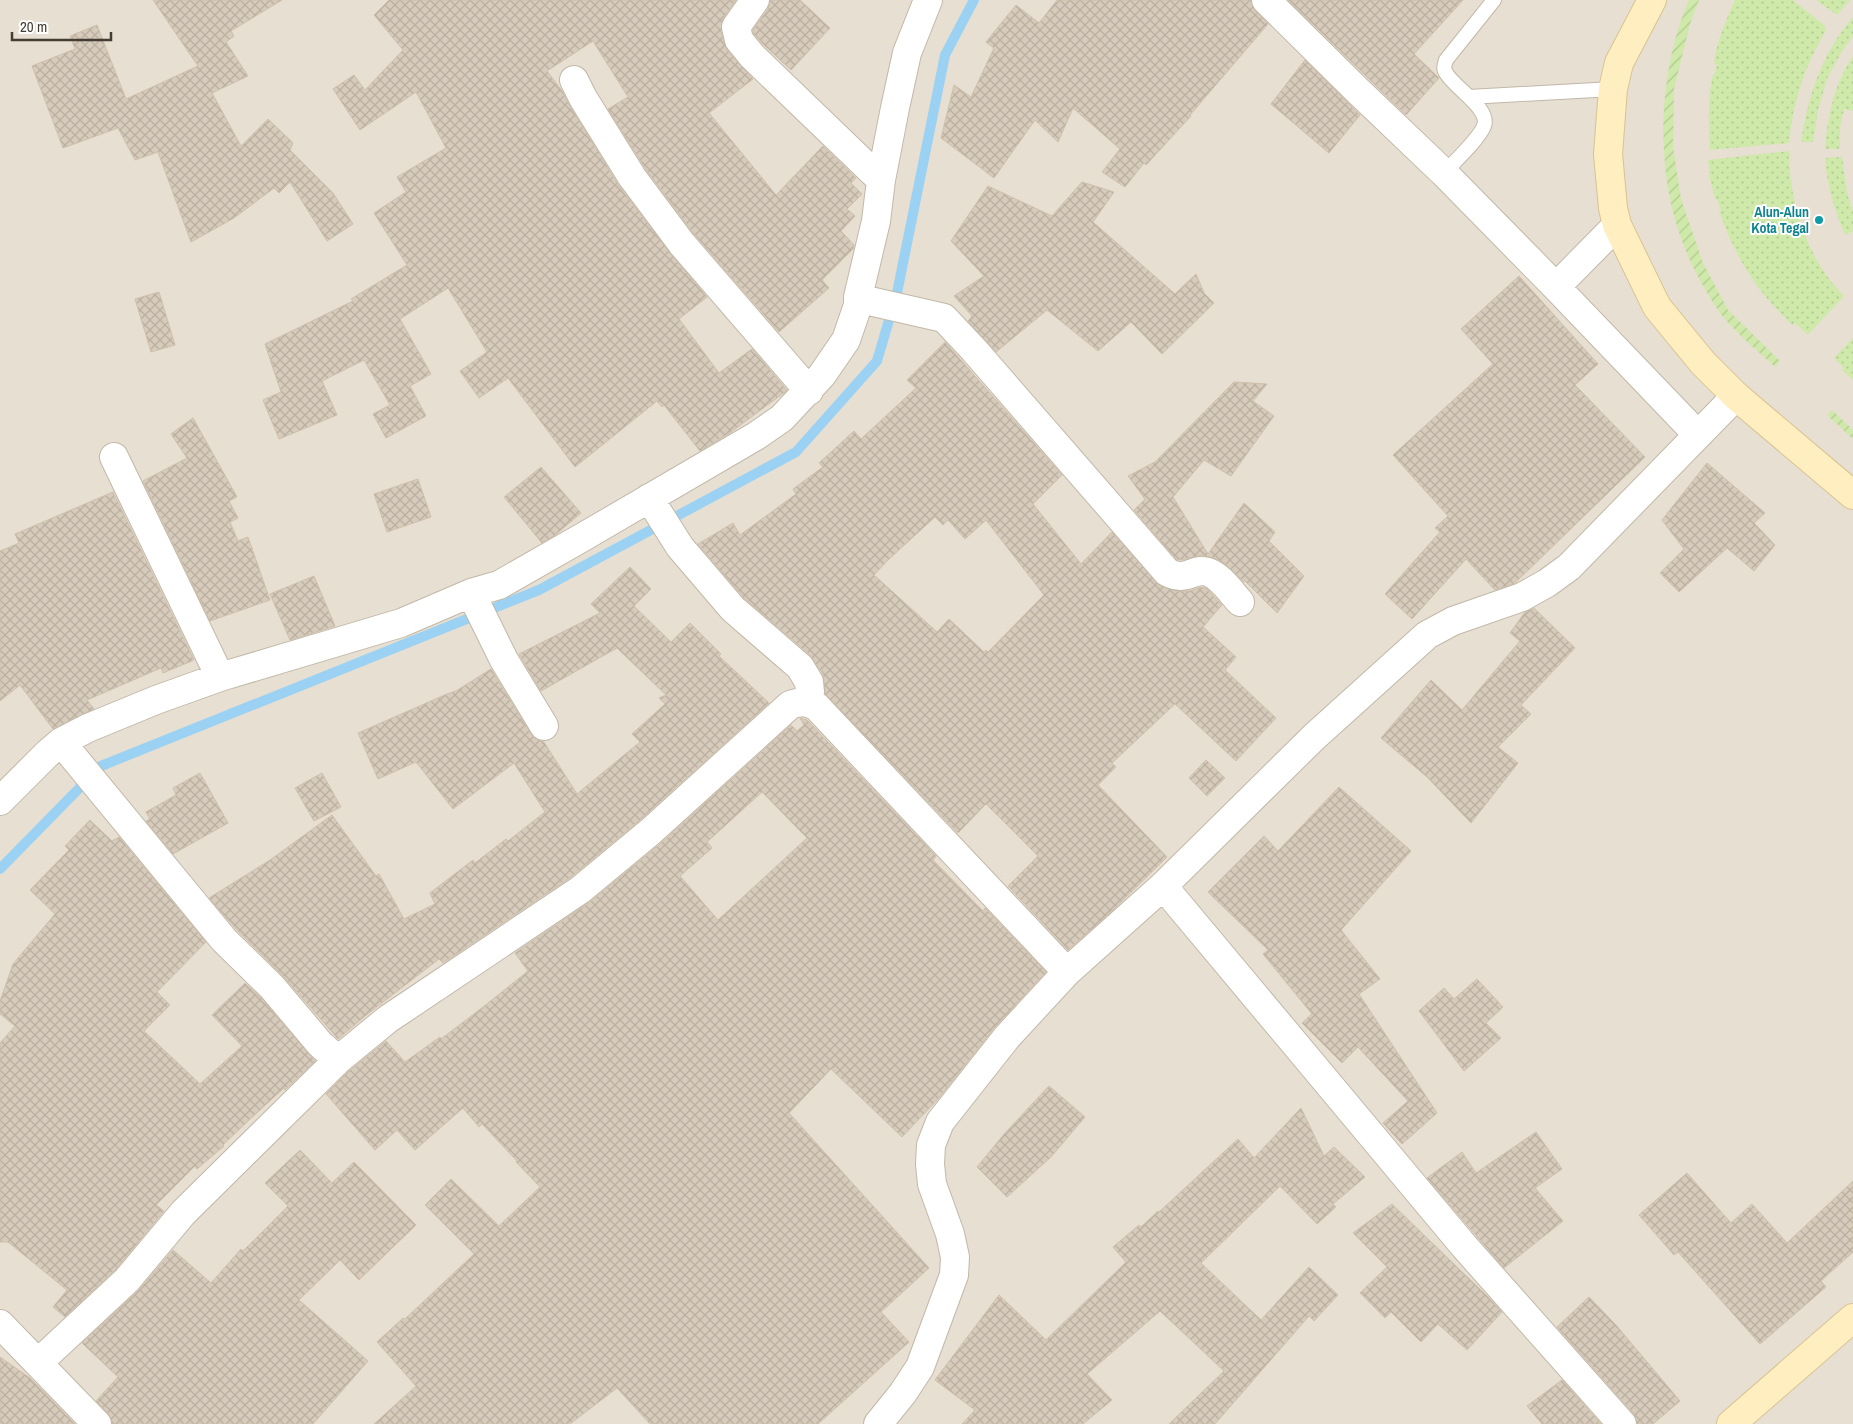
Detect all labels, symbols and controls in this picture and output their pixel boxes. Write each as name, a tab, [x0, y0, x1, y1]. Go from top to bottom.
scale bar	[12, 10, 111, 42]
text: 20 m	[20, 16, 47, 37]
place label: Alun-Alun Kota Tegal	[1751, 203, 1809, 237]
marker: Alun-Alun Kota Tegal	[1813, 214, 1825, 226]

